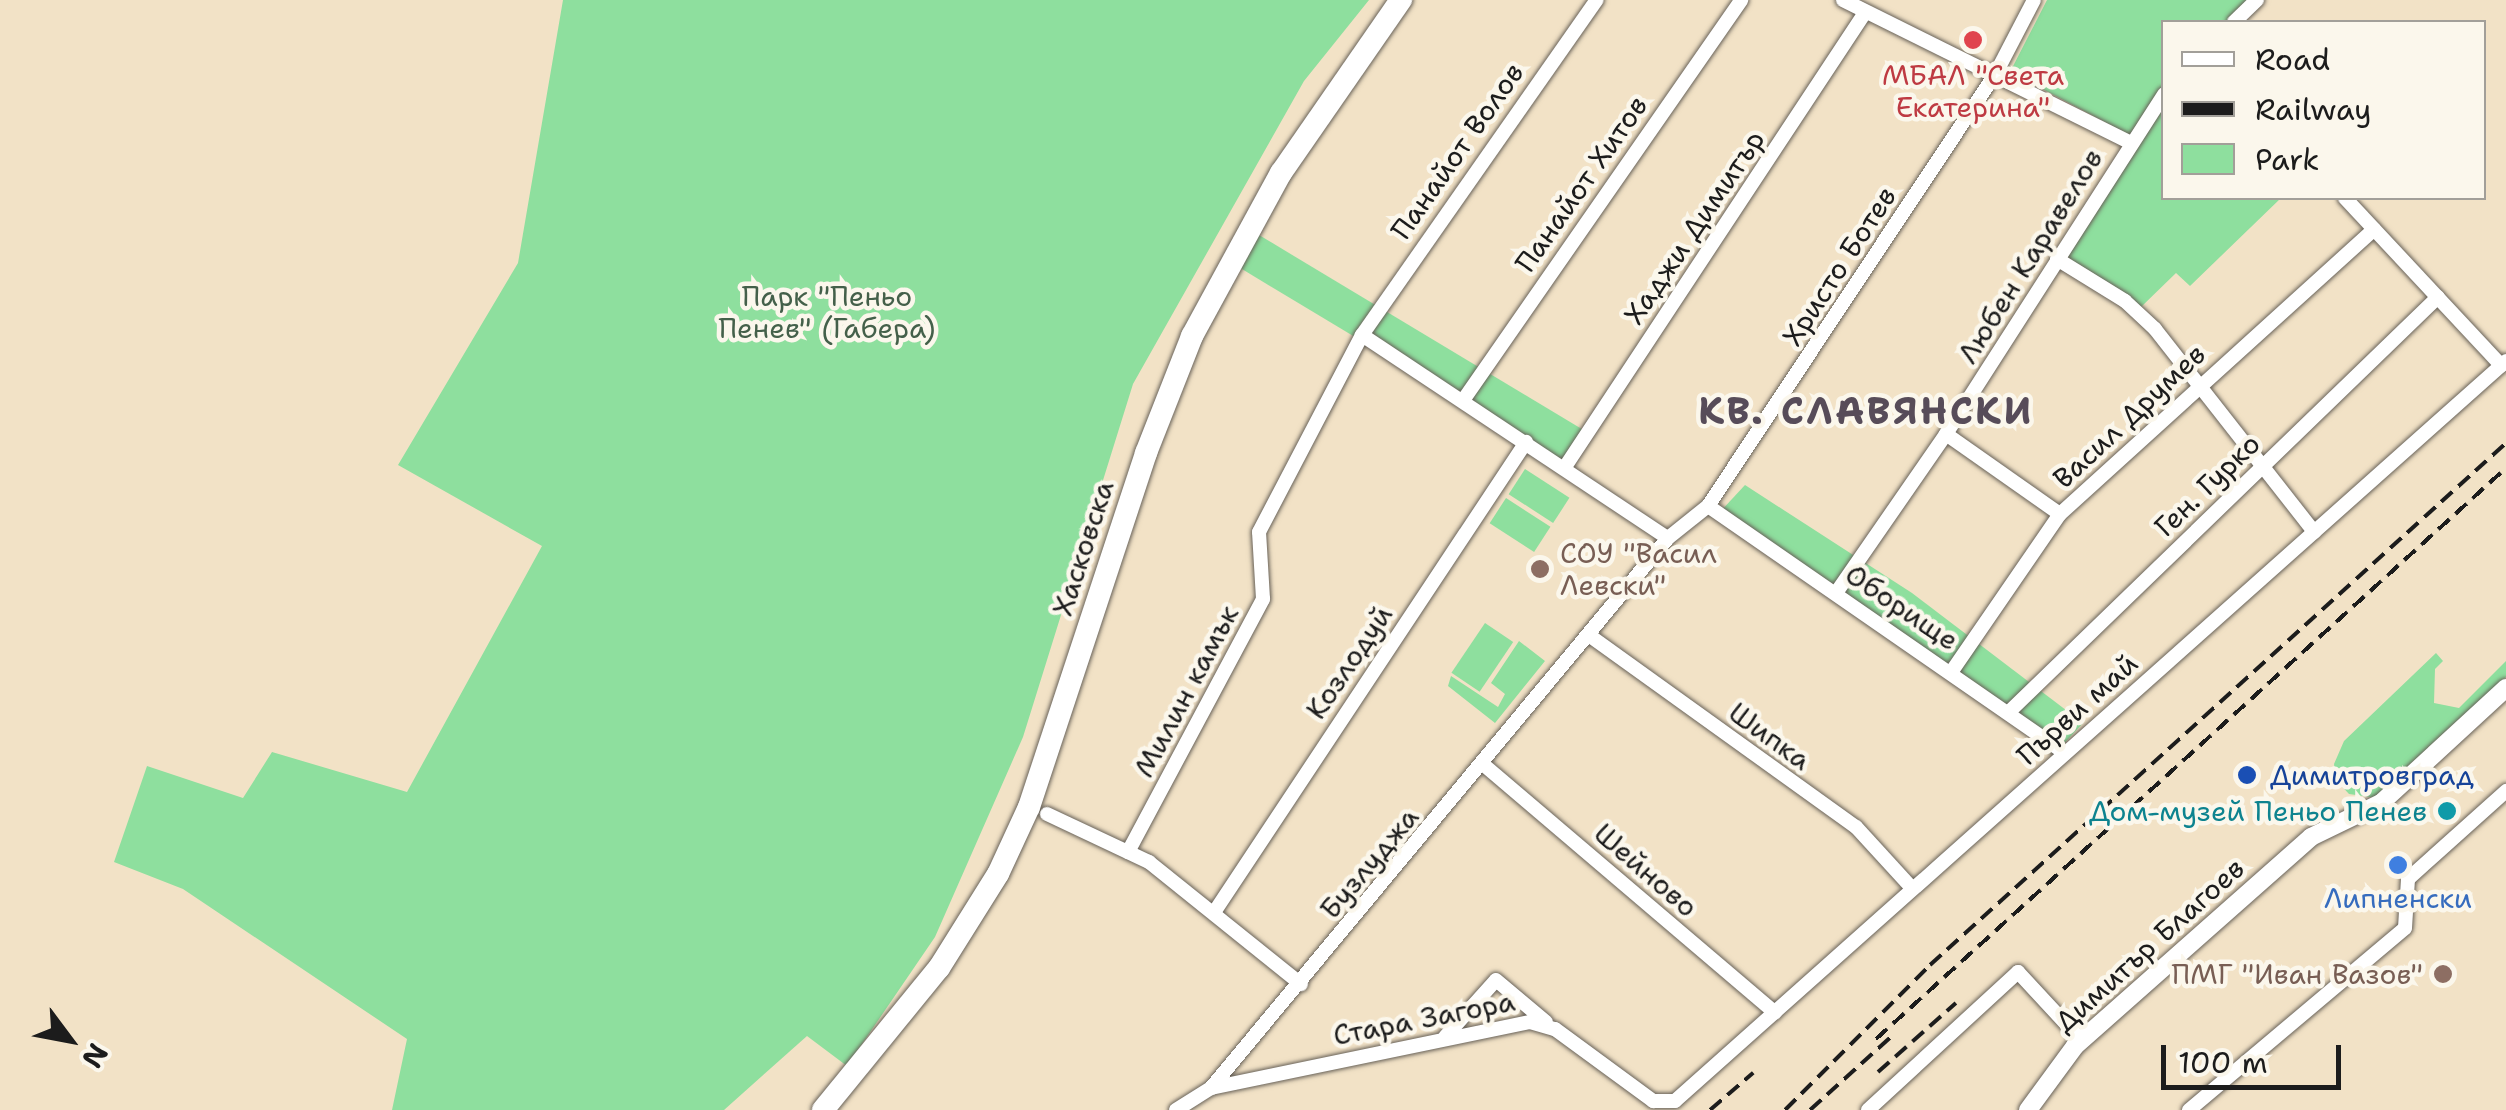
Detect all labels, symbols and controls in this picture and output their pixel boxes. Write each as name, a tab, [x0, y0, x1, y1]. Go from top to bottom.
legend	[2161, 20, 2486, 200]
marker: МБАЛ "Света Екатерина"	[1960, 27, 1986, 53]
text: Road	[2255, 39, 2330, 80]
street label: Панайот Волов	[1384, 56, 1530, 246]
place label: МБАЛ "Света Екатерина"	[1882, 58, 2064, 124]
street label: Панайот Хитов	[1508, 89, 1654, 279]
text: Railway	[2255, 89, 2371, 130]
street label: Хаджи Димитър	[1617, 124, 1771, 330]
text: Park	[2255, 139, 2319, 180]
street label: Любен Каравелов	[1950, 143, 2110, 369]
street label: Христо Ботев	[1775, 180, 1903, 352]
park label: Парк "Пеньо Пенев" (Габера)	[719, 279, 935, 345]
street label: Васил Друмев	[2046, 337, 2212, 495]
district label: КВ. СЛАВЯНСКИ	[1698, 388, 2034, 434]
street label: Ген. Гурко	[2147, 426, 2267, 544]
street label: Хасковска	[1045, 476, 1121, 620]
place label: СОУ "Васил Левски"	[1560, 536, 1717, 602]
street label: Оборище	[1839, 557, 1965, 657]
marker: СОУ "Васил Левски"	[1529, 558, 1551, 580]
street label: Милин камък	[1127, 599, 1245, 783]
street label: Козлодуй	[1299, 599, 1399, 725]
street label: Първи май	[2010, 646, 2144, 772]
street label: Шипка	[1723, 695, 1817, 777]
place label: Димитровград	[2270, 758, 2474, 792]
marker: Димитровград	[2234, 762, 2260, 788]
place label: Дом-музей Пеньо Пенев	[2089, 794, 2427, 828]
street label: Бузлуджа	[1313, 800, 1425, 926]
marker: Дом-музей Пеньо Пенев	[2436, 800, 2458, 822]
street label: Шейново	[1588, 816, 1704, 924]
street label: Димитър Благоев	[2047, 851, 2251, 1039]
marker: Липненски	[2387, 854, 2409, 876]
place label: Липненски	[2324, 881, 2472, 915]
place label: ПМГ "Иван Вазов"	[2171, 957, 2423, 991]
marker: ПМГ "Иван Вазов"	[2432, 963, 2454, 985]
street label: Стара Загора	[1330, 984, 1518, 1052]
north arrow	[20, 990, 120, 1090]
scale bar	[2166, 1025, 2346, 1087]
text: N	[73, 1036, 117, 1075]
text: 100 m	[2178, 1042, 2268, 1083]

